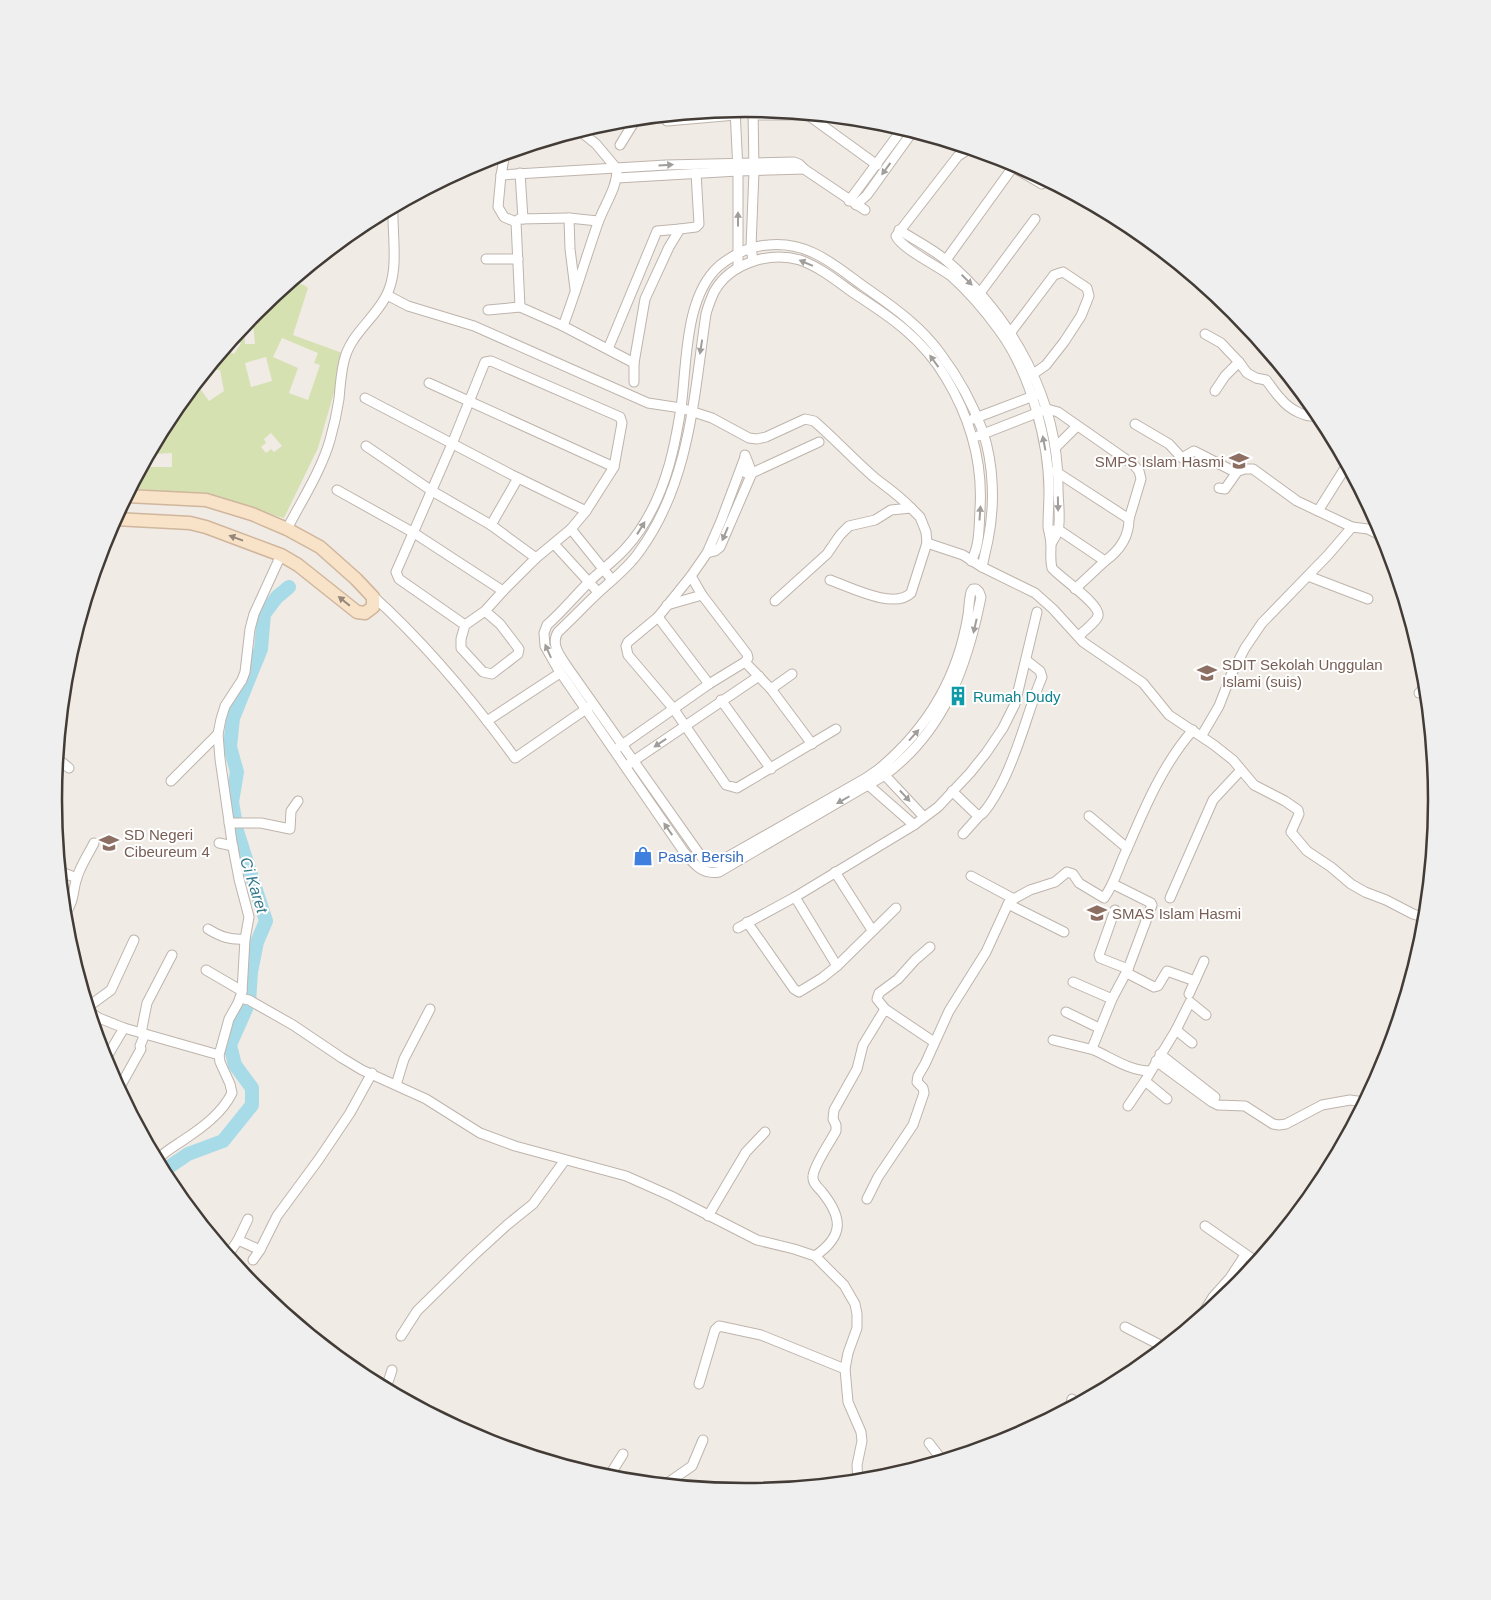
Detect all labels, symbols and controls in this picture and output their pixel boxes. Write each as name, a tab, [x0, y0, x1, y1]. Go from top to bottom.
one-way arrow	[658, 161, 674, 169]
one-way arrow	[880, 162, 891, 175]
one-way arrow	[734, 211, 742, 227]
one-way arrow	[799, 259, 814, 267]
one-way arrow	[960, 274, 972, 286]
one-way arrow	[697, 339, 705, 355]
one-way arrow	[929, 354, 939, 368]
one-way arrow	[1040, 436, 1048, 451]
school or university icon: SMPS Islam Hasmi	[1228, 450, 1250, 472]
place label: SMPS Islam Hasmi	[1095, 453, 1224, 470]
one-way arrow	[1055, 496, 1063, 512]
one-way arrow	[976, 505, 984, 521]
one-way arrow	[636, 521, 645, 535]
one-way arrow	[721, 527, 729, 541]
one-way arrow	[228, 534, 243, 542]
one-way arrow	[338, 596, 351, 607]
one-way arrow	[971, 619, 979, 634]
one-way arrow	[544, 644, 552, 658]
place label: SDIT Sekolah Unggulan Islami (suis)	[1222, 656, 1383, 690]
school or university icon: SDIT Sekolah Unggulan Islami (suis)	[1196, 662, 1218, 684]
building icon: Rumah Dudy	[947, 685, 969, 707]
place label: Rumah Dudy	[973, 688, 1061, 705]
one-way arrow	[908, 729, 920, 741]
one-way arrow	[653, 738, 666, 748]
one-way arrow	[899, 790, 911, 802]
one-way arrow	[837, 796, 850, 805]
one-way arrow	[663, 822, 673, 836]
place label: SD Negeri Cibeureum 4	[124, 826, 210, 860]
school or university icon: SD Negeri Cibeureum 4	[98, 832, 120, 854]
shop icon: Pasar Bersih	[632, 845, 654, 867]
place label: Pasar Bersih	[658, 848, 744, 865]
water label: Ci Karet	[237, 855, 271, 916]
school or university icon: SMAS Islam Hasmi	[1086, 902, 1108, 924]
place label: SMAS Islam Hasmi	[1112, 905, 1241, 922]

